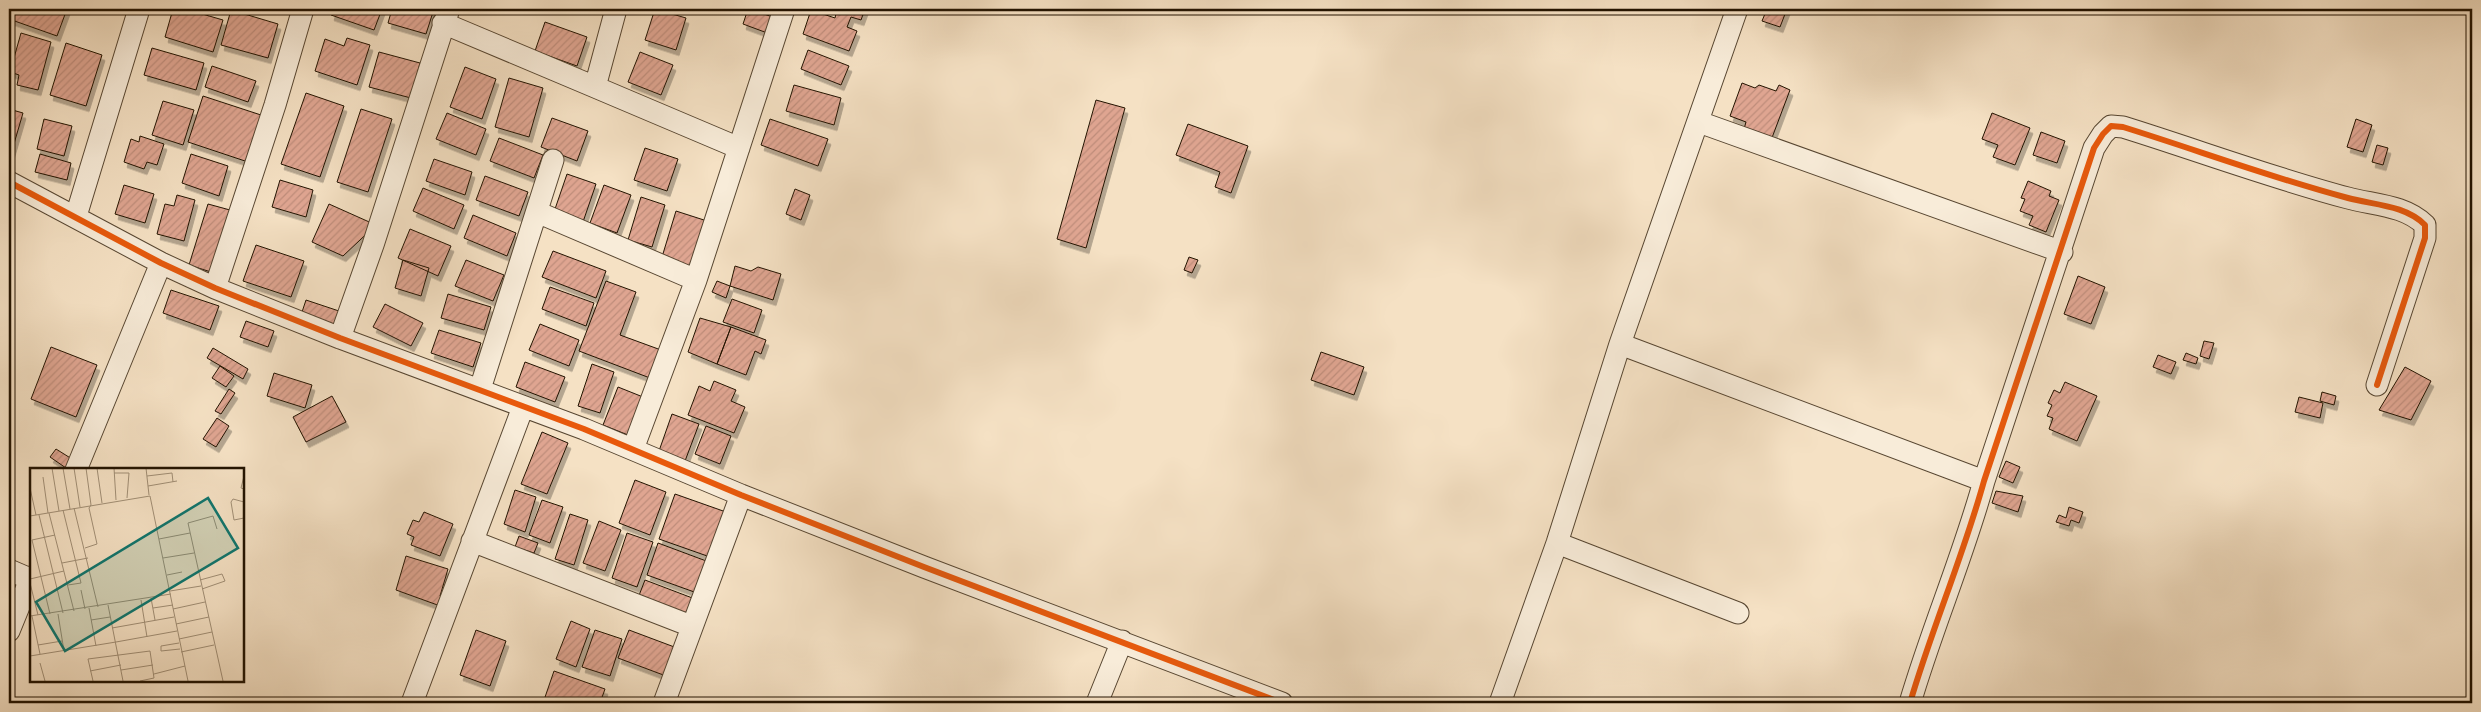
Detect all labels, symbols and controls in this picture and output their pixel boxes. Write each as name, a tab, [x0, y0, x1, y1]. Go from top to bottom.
inset map	[30, 468, 244, 682]

